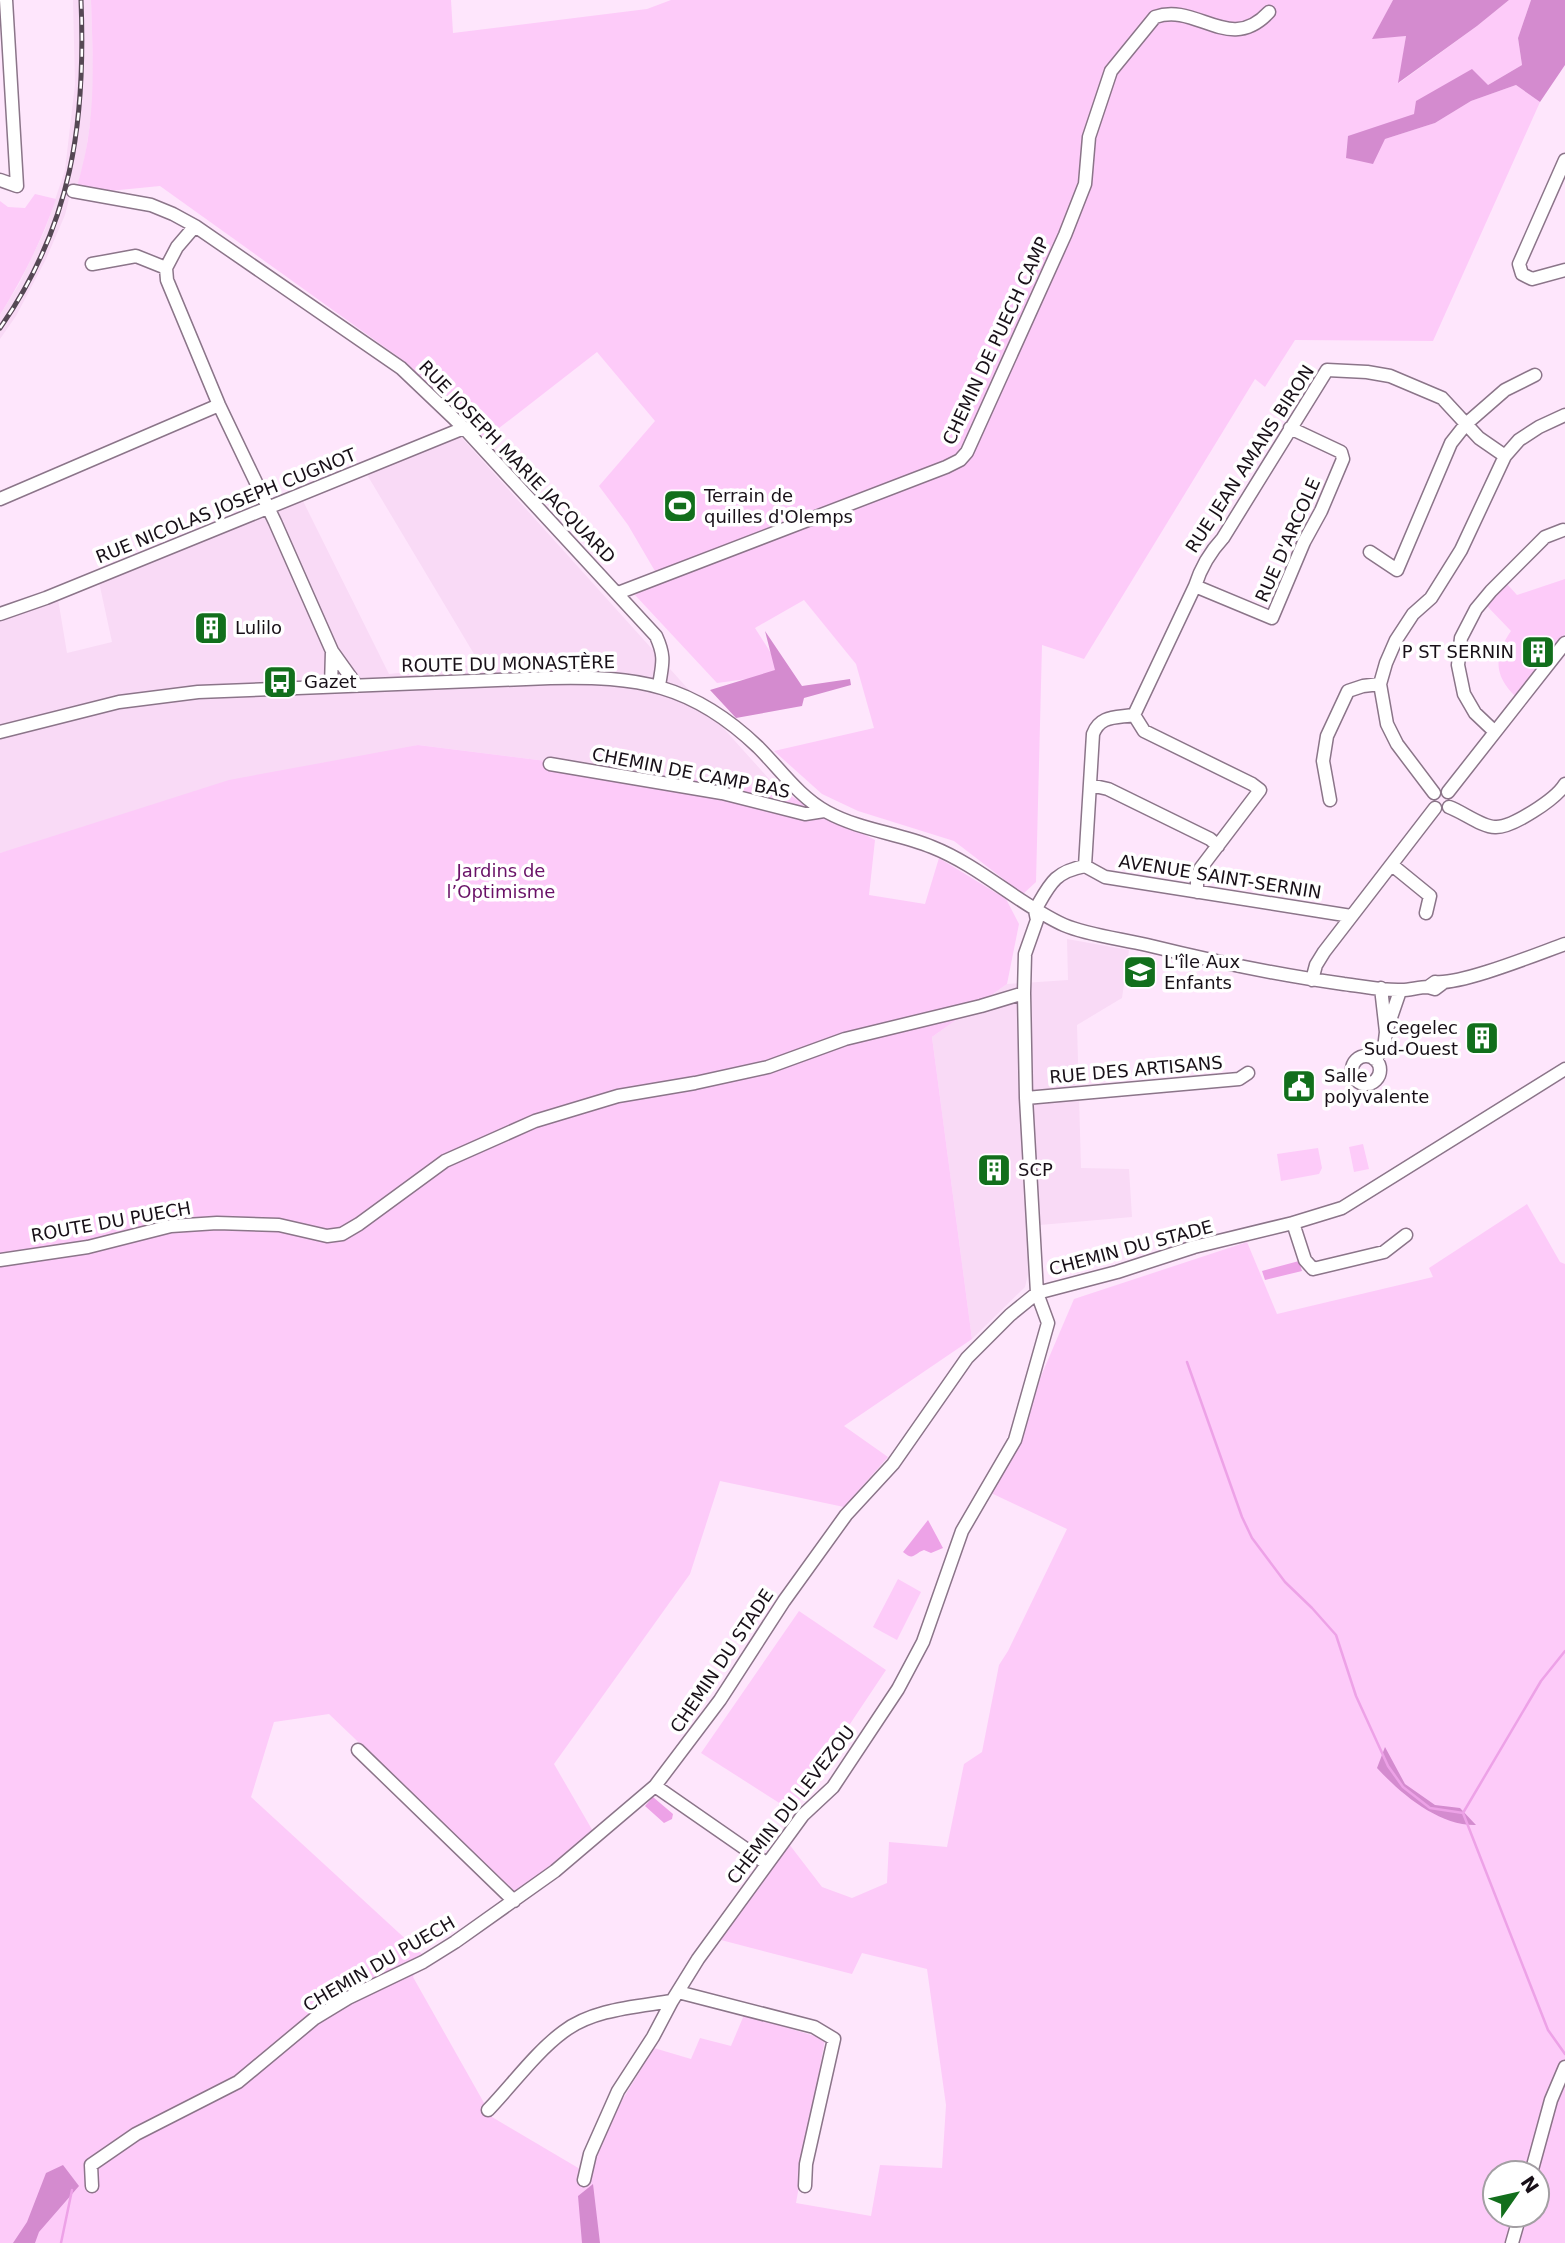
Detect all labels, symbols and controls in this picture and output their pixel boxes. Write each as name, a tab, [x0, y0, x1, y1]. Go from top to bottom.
street label: CHEMIN DE PUECH CAMP	[938, 233, 1053, 448]
street label: RUE JOSEPH MARIE JACQUARD	[415, 356, 620, 567]
street label: RUE JEAN AMANS BIRON	[1181, 361, 1318, 557]
street label: RUE NICOLAS JOSEPH CUGNOT	[93, 443, 360, 568]
street label: RUE D'ARCOLE	[1251, 474, 1324, 605]
place label: Terrain de quilles d'Olemps	[703, 485, 853, 527]
sports icon: Terrain de quilles d'Olemps	[661, 487, 699, 525]
building icon: Lulilo	[192, 609, 230, 647]
place label: Lulilo	[235, 617, 282, 638]
building icon: P ST SERNIN	[1519, 633, 1557, 671]
place label: P ST SERNIN	[1402, 641, 1514, 662]
street label: ROUTE DU MONASTÈRE	[401, 651, 615, 676]
bus stop icon: Gazet	[261, 663, 299, 701]
place label: Gazet	[304, 671, 357, 692]
street label: CHEMIN DE CAMP BAS	[590, 743, 792, 802]
street label: AVENUE SAINT-SERNIN	[1117, 850, 1323, 903]
park label: Jardins de l’Optimisme	[447, 860, 555, 902]
place label: L'île Aux Enfants	[1164, 951, 1240, 993]
school or university icon: L'île Aux Enfants	[1121, 953, 1159, 991]
place label: Cegelec Sud-Ouest	[1364, 1017, 1458, 1059]
building icon: Cegelec Sud-Ouest	[1463, 1019, 1501, 1057]
street label: RUE DES ARTISANS	[1048, 1051, 1224, 1088]
place label: Salle polyvalente	[1324, 1065, 1429, 1107]
public building icon: Salle polyvalente	[1280, 1067, 1318, 1105]
building icon: SCP	[975, 1151, 1013, 1189]
place label: SCP	[1018, 1159, 1053, 1180]
street label: ROUTE DU PUECH	[29, 1197, 193, 1246]
street label: CHEMIN DU STADE	[1047, 1216, 1215, 1280]
street label: CHEMIN DU STADE	[666, 1585, 777, 1737]
street label: CHEMIN DU LEVEZOU	[722, 1721, 859, 1888]
street label: CHEMIN DU PUECH	[299, 1912, 458, 2016]
north arrow	[1481, 2159, 1551, 2229]
text: N	[1517, 2172, 1544, 2197]

